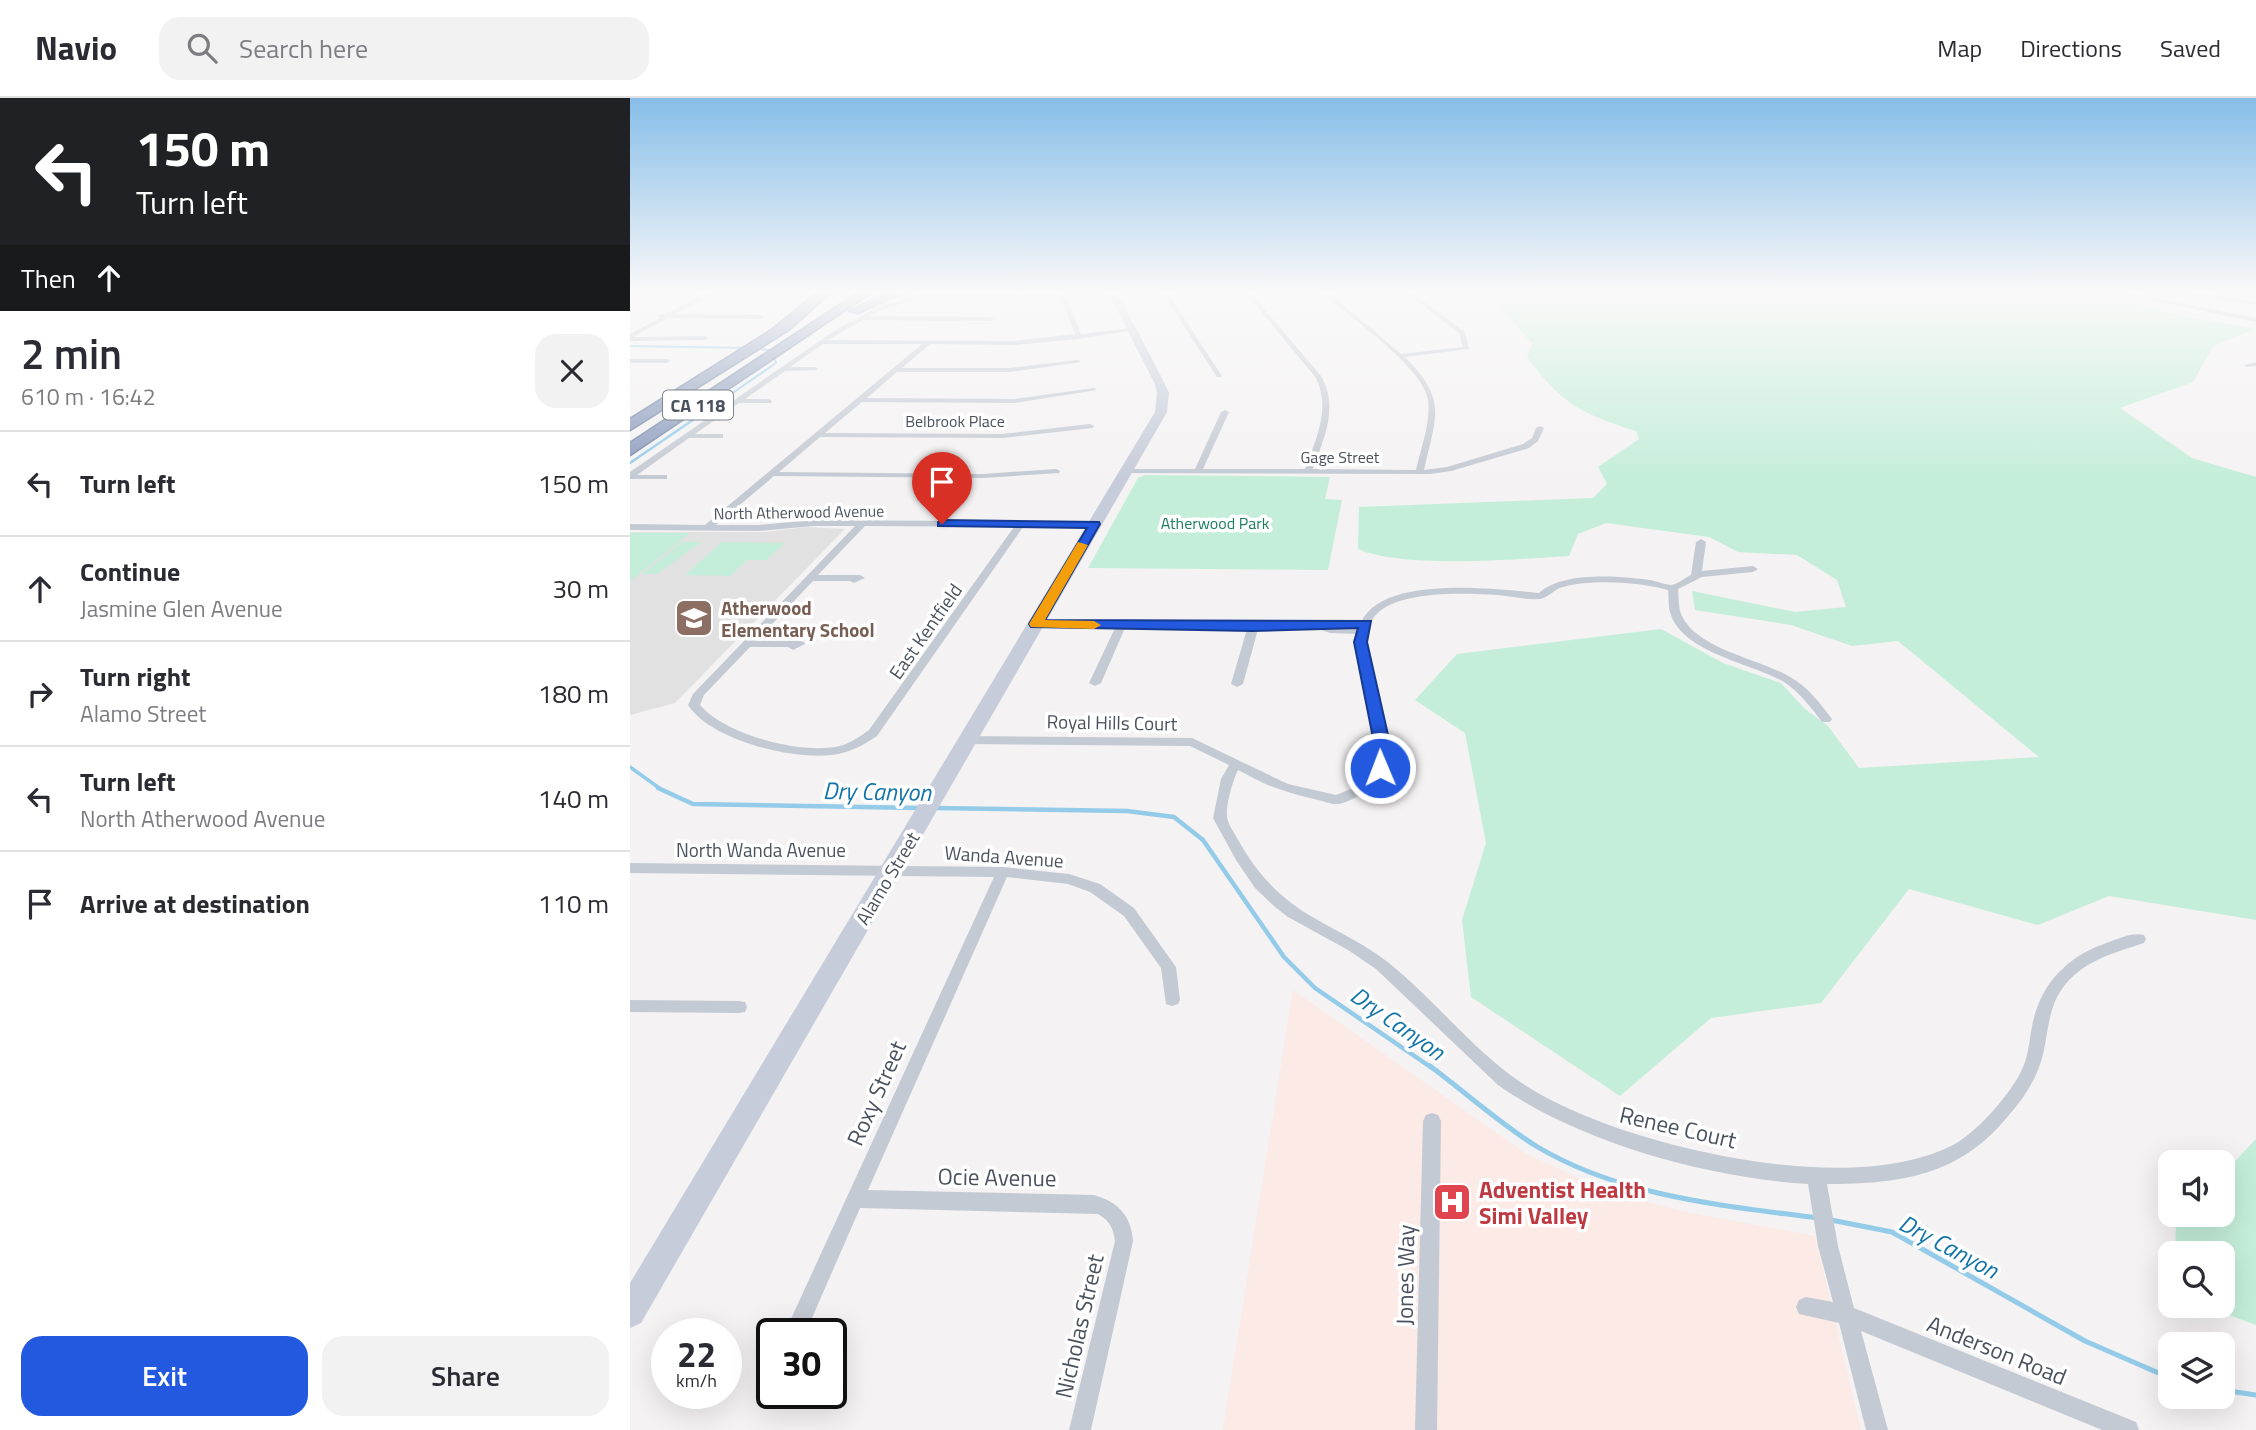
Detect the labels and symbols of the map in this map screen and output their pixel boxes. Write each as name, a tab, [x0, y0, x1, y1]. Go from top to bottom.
road number: CA 118	[663, 390, 733, 419]
street label: Belbrook Place	[905, 409, 1005, 433]
street label: Gage Street	[1301, 445, 1380, 469]
pin	[912, 452, 972, 524]
street label: North Atherwood Avenue	[713, 499, 885, 525]
park label: Atherwood Park	[1161, 511, 1270, 535]
street label: East Kentfield	[881, 577, 969, 685]
place label: Atherwood Elementary School	[721, 593, 875, 644]
school or university icon: Atherwood Elementary School	[673, 597, 715, 639]
street label: Royal Hills Court	[1046, 706, 1178, 738]
position arrow	[1343, 731, 1417, 805]
water label: Dry Canyon	[823, 772, 933, 810]
street label: Alamo Street	[848, 826, 926, 930]
street label: North Wanda Avenue	[676, 835, 846, 864]
street label: Wanda Avenue	[943, 837, 1065, 875]
water label: Dry Canyon	[1343, 977, 1454, 1069]
street label: Roxy Street	[837, 1035, 915, 1151]
street label: Renee Court	[1616, 1097, 1740, 1157]
street label: Ocie Avenue	[937, 1158, 1057, 1196]
place label: Adventist Health Simi Valley	[1479, 1172, 1646, 1233]
hospital icon: Adventist Health Simi Valley	[1431, 1181, 1473, 1223]
water label: Dry Canyon	[1893, 1205, 2006, 1288]
street label: Jones Way	[1387, 1224, 1423, 1326]
street label: Nicholas Street	[1045, 1250, 1113, 1402]
street label: Anderson Road	[1922, 1306, 2072, 1394]
speed limit sign: 30	[756, 1318, 847, 1409]

